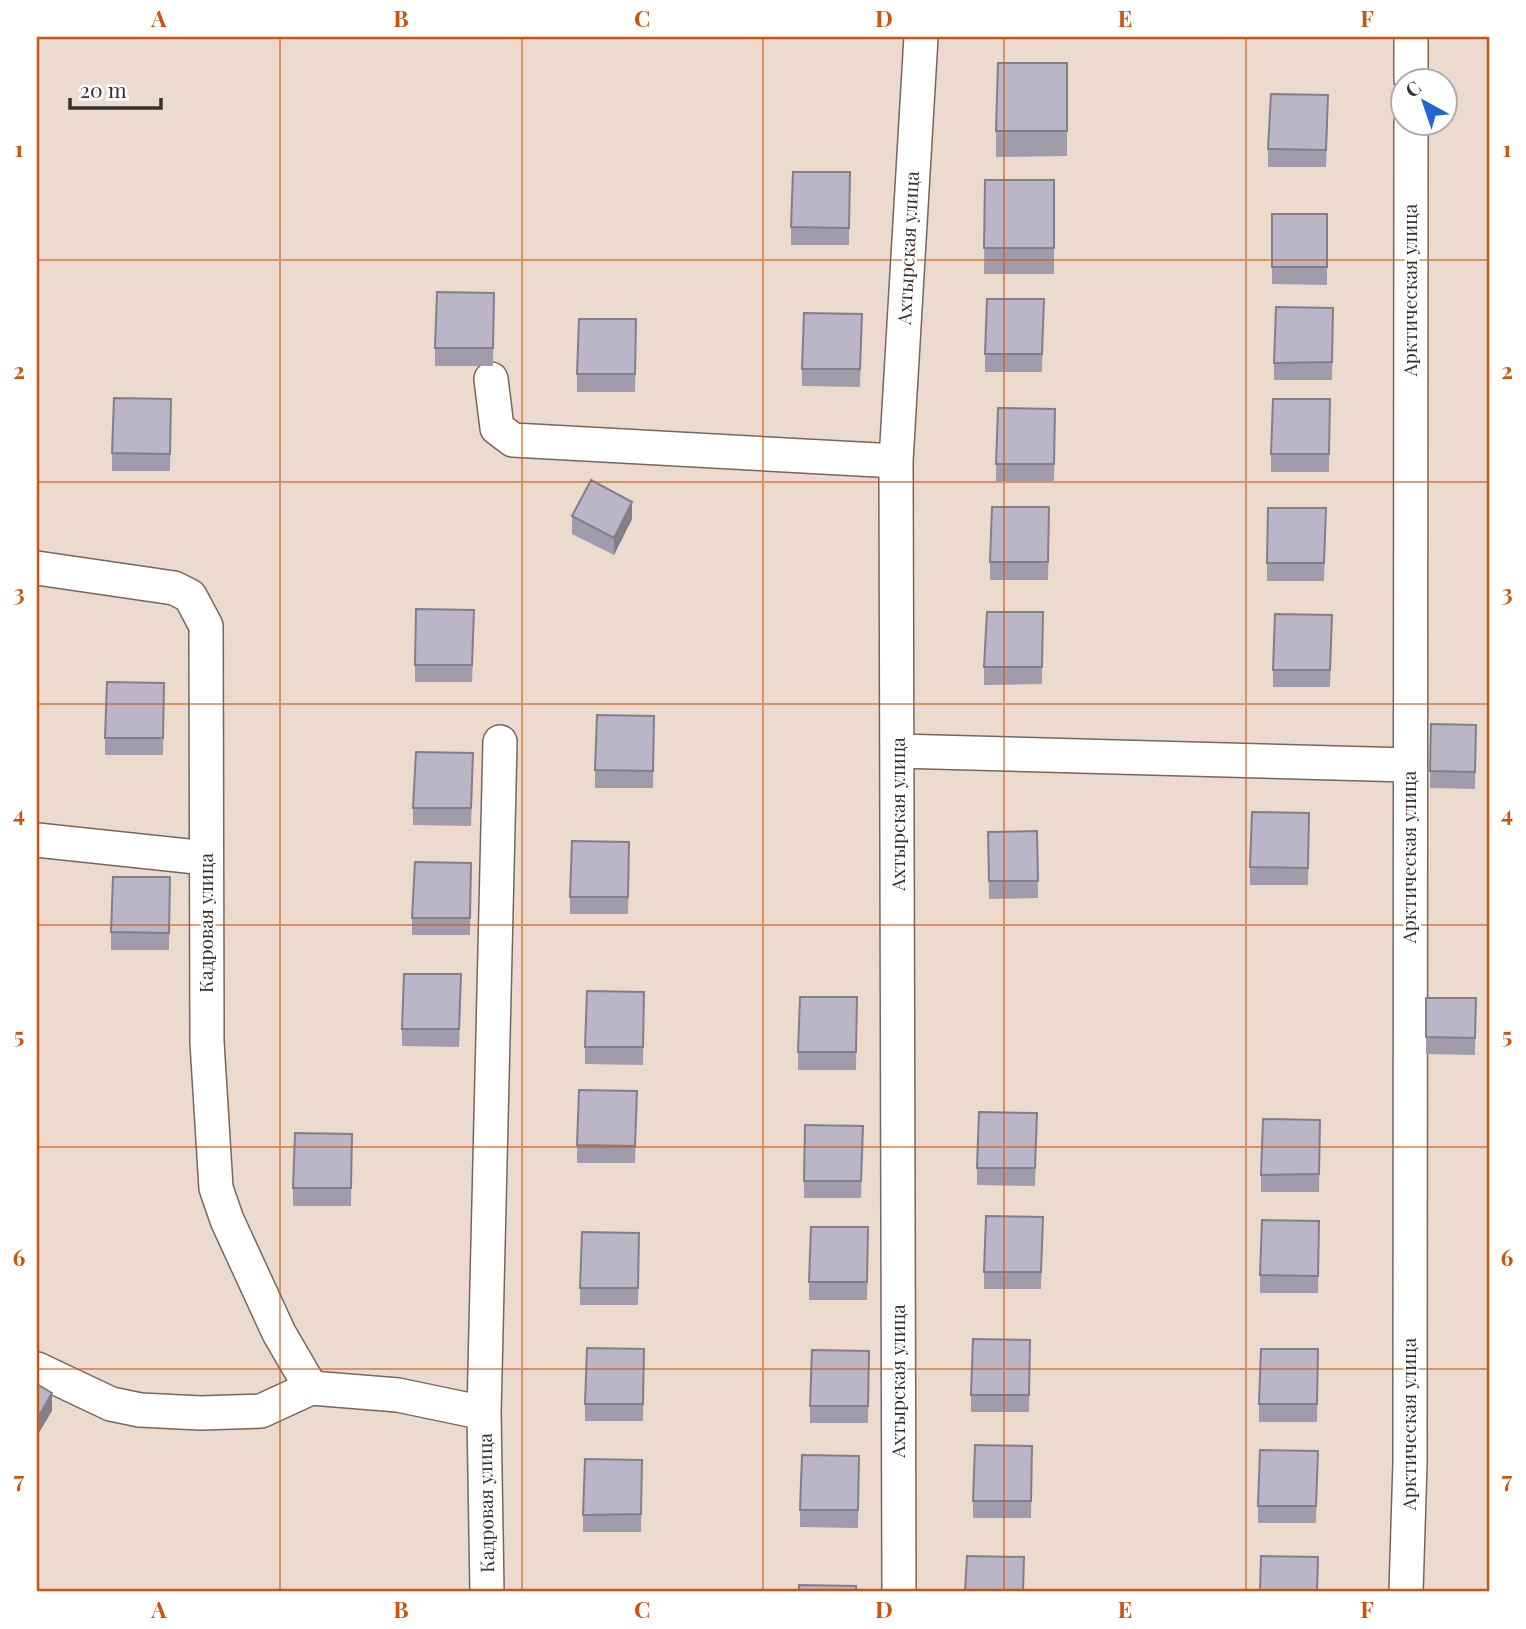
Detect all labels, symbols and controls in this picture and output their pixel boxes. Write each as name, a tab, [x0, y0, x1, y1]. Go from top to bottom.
text: A	[150, 2, 167, 33]
text: B	[393, 2, 409, 33]
text: C	[634, 2, 650, 33]
text: D	[875, 2, 893, 33]
text: E	[1118, 2, 1132, 33]
text: F	[1360, 2, 1374, 33]
scale bar	[70, 66, 161, 110]
north arrow	[1390, 66, 1460, 136]
text: С	[1399, 74, 1426, 102]
text: 20 m	[80, 75, 127, 103]
text: 1	[15, 132, 24, 163]
text: 1	[1503, 132, 1512, 163]
street label: Ахтырская улица	[890, 170, 924, 326]
street label: Арктическая улица	[1396, 203, 1422, 377]
text: 2	[13, 354, 25, 385]
text: 2	[1501, 354, 1513, 385]
text: 3	[13, 576, 25, 607]
text: 3	[1501, 576, 1513, 607]
street label: Ахтырская улица	[884, 737, 910, 892]
street label: Арктическая улица	[1395, 770, 1421, 944]
text: 4	[13, 797, 25, 828]
text: 4	[1501, 797, 1513, 828]
street label: Кадровая улица	[192, 853, 218, 993]
text: 5	[14, 1019, 24, 1050]
text: 5	[1502, 1019, 1512, 1050]
text: 6	[13, 1241, 26, 1272]
text: 6	[1501, 1241, 1514, 1272]
street label: Ахтырская улица	[884, 1304, 910, 1459]
street label: Арктическая улица	[1395, 1337, 1421, 1511]
street label: Кадровая улица	[471, 1432, 499, 1573]
text: 7	[14, 1463, 25, 1494]
text: 7	[1502, 1463, 1513, 1494]
text: A	[150, 1593, 167, 1624]
text: B	[393, 1593, 409, 1624]
text: C	[634, 1593, 650, 1624]
text: D	[875, 1593, 893, 1624]
text: E	[1118, 1593, 1132, 1624]
text: F	[1360, 1593, 1374, 1624]

